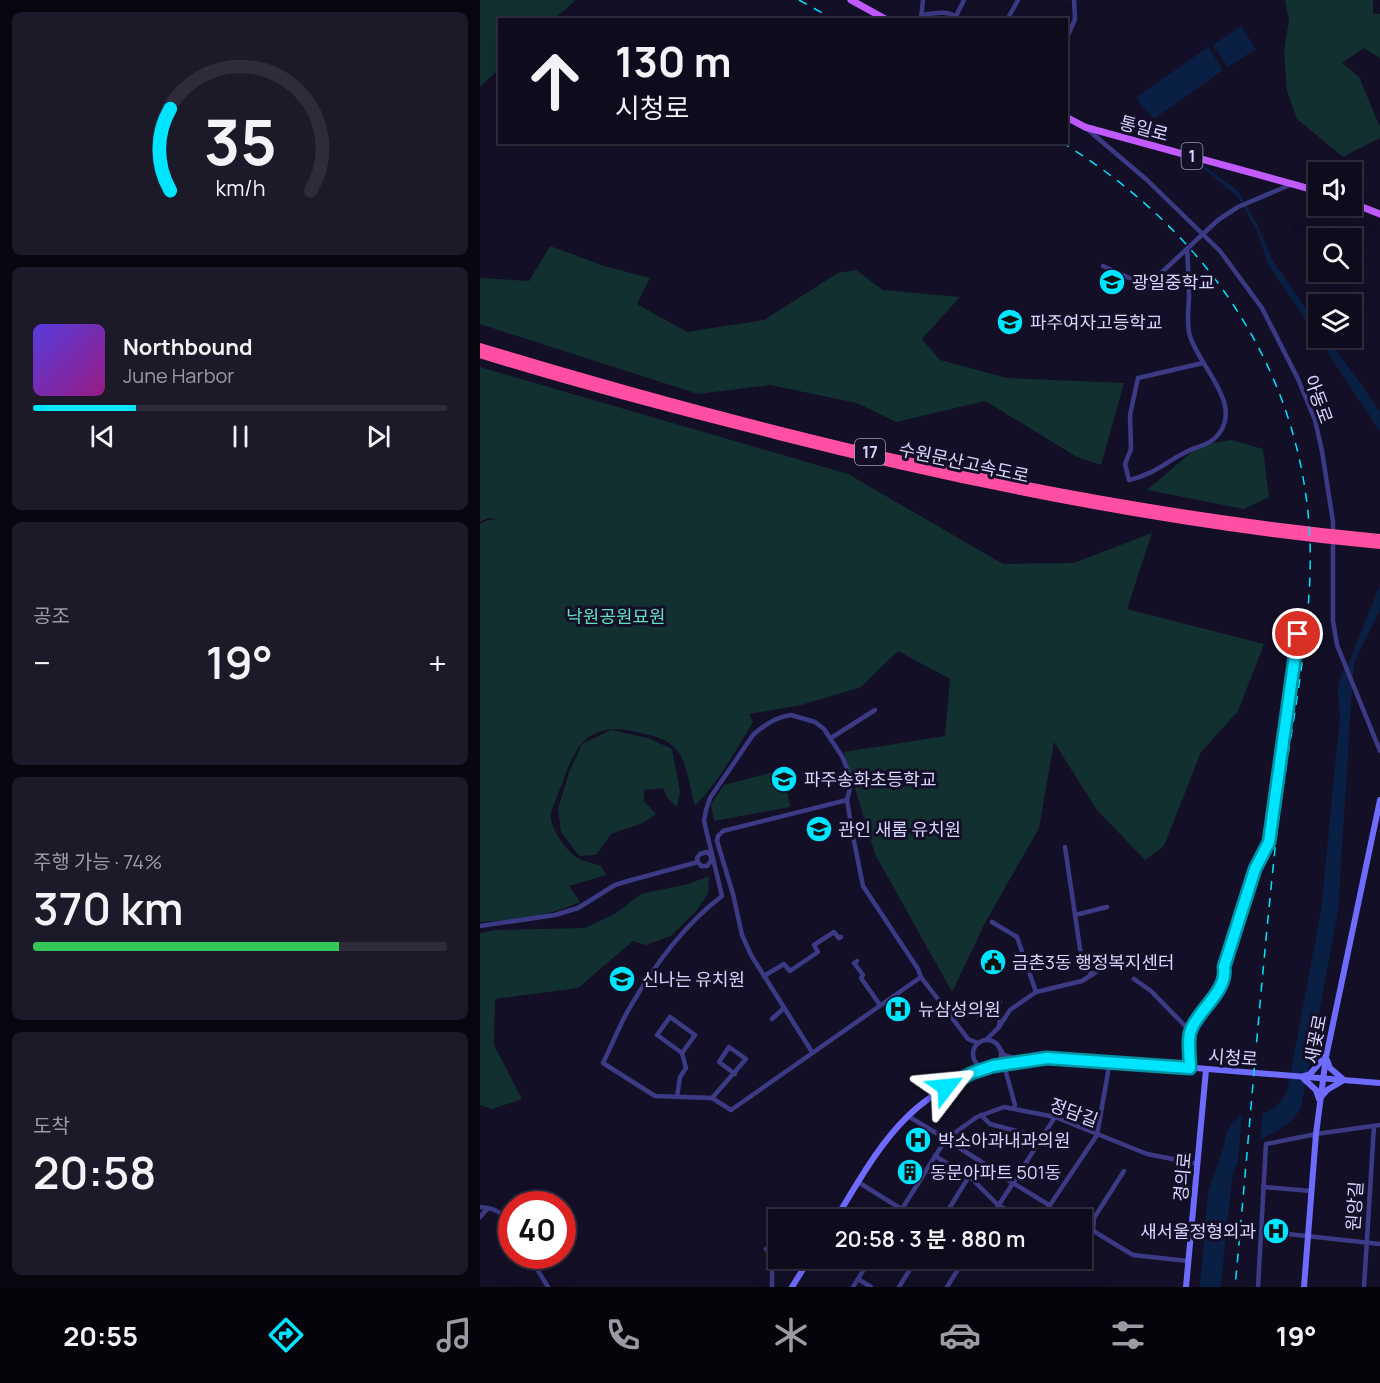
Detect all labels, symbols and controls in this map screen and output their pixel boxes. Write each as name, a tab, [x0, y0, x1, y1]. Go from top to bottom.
text: 130 m	[615, 32, 732, 90]
icon: ahead	[516, 42, 594, 120]
text: 시청로	[615, 89, 690, 126]
text: 35	[204, 98, 276, 184]
street label: 통일로	[1117, 110, 1171, 146]
road number: 1	[1182, 143, 1202, 169]
map controls	[1308, 162, 1362, 348]
button: sound	[1308, 162, 1362, 216]
text: km/h	[215, 173, 265, 202]
button: search	[1308, 228, 1362, 282]
school or university icon: 광일중학교	[1097, 267, 1127, 297]
place label: 광일중학교	[1132, 270, 1215, 294]
button: layers	[1308, 294, 1362, 348]
school or university icon: 파주여자고등학교	[995, 307, 1025, 337]
place label: 파주여자고등학교	[1030, 310, 1162, 334]
text: Northbound	[123, 332, 253, 362]
text: June Harbor	[123, 362, 235, 389]
street label: 아동로	[1299, 372, 1339, 426]
icon: previous	[86, 420, 119, 453]
icon: pause	[224, 420, 257, 453]
icon: next	[362, 420, 395, 453]
street label: 수원문산고속도로	[897, 436, 1031, 488]
road number: 17	[855, 439, 885, 465]
text: 공조	[33, 602, 70, 629]
park label: 낙원공원묘원	[566, 604, 666, 628]
pin	[1272, 608, 1323, 659]
icon: arrive	[1281, 617, 1314, 650]
text: 19°	[206, 631, 273, 693]
text: −	[33, 640, 51, 685]
text: +	[428, 640, 447, 685]
school or university icon: 파주송화초등학교	[769, 764, 799, 794]
place label: 파주송화초등학교	[804, 767, 936, 791]
school or university icon: 관인 새롬 유치원	[804, 814, 834, 844]
place label: 관인 새롬 유치원	[838, 817, 961, 841]
text: 주행 가능 · 74%	[33, 848, 162, 875]
text: 370 km	[33, 877, 183, 939]
public building icon: 금촌3동 행정복지센터	[978, 947, 1008, 977]
place label: 금촌3동 행정복지센터	[1012, 950, 1175, 974]
school or university icon: 신나는 유치원	[607, 964, 637, 994]
place label: 신나는 유치원	[642, 967, 745, 991]
hospital icon: 뉴삼성의원	[883, 994, 913, 1024]
place label: 뉴삼성의원	[918, 997, 1001, 1021]
street label: 새꽃로	[1298, 1012, 1332, 1066]
street label: 시청로	[1207, 1043, 1259, 1071]
position arrow	[914, 1055, 978, 1119]
street label: 정담길	[1047, 1092, 1101, 1132]
text: 도착	[33, 1112, 70, 1139]
hospital icon: 박소아과내과의원	[903, 1125, 933, 1155]
place label: 박소아과내과의원	[938, 1128, 1070, 1152]
text: 20:58	[33, 1141, 156, 1203]
street label: 경의로	[1168, 1151, 1196, 1203]
building icon: 동문아파트 501동	[895, 1157, 925, 1187]
place label: 동문아파트 501동	[930, 1160, 1061, 1184]
street label: 원앙길	[1340, 1180, 1368, 1232]
speed limit sign: 40	[498, 1191, 576, 1269]
hospital icon: 새서울정형외과	[1261, 1216, 1291, 1246]
place label: 새서울정형외과	[1140, 1219, 1256, 1243]
text: 20:58 · 3 분 · 880 m	[835, 1224, 1025, 1254]
icon: directions	[265, 1314, 307, 1356]
icon: music	[433, 1314, 475, 1356]
icon: phone	[602, 1314, 644, 1356]
icon: climate	[770, 1314, 812, 1356]
icon: car	[939, 1314, 981, 1356]
icon: filters	[1107, 1314, 1149, 1356]
text: 20:55	[63, 1317, 138, 1354]
text: 19°	[1276, 1317, 1317, 1354]

